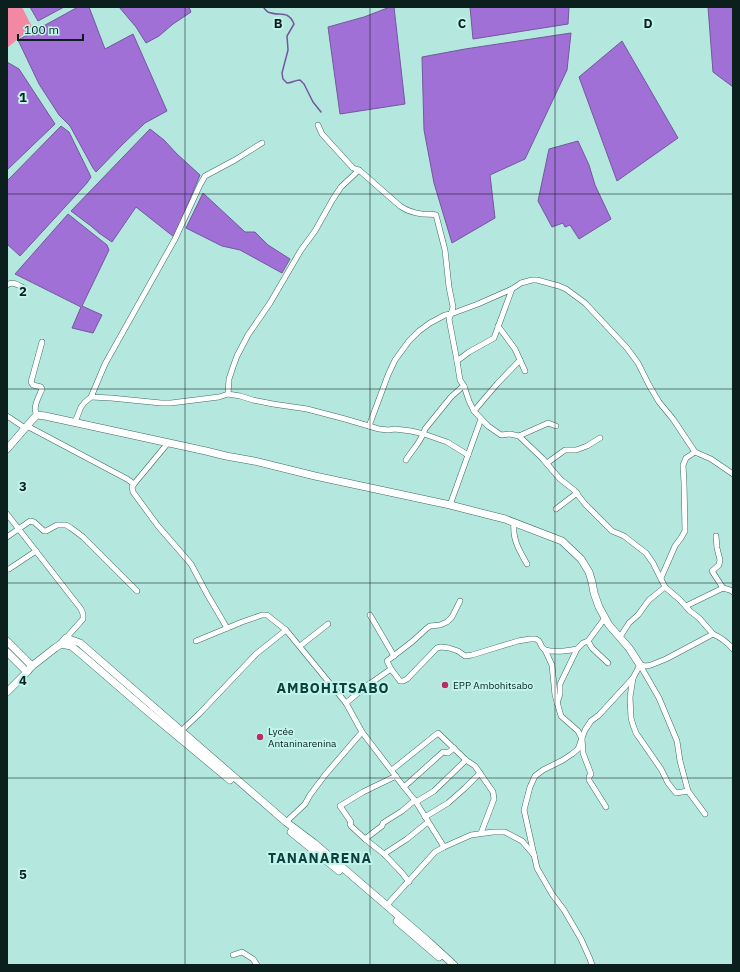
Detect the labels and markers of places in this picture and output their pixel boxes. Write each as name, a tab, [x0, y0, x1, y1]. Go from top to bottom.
place label: EPP Ambohitsabo	[453, 679, 534, 692]
marker: EPP Ambohitsabo	[440, 680, 450, 690]
place label: Lycée Antaninarenina	[268, 725, 337, 750]
marker: Lycée Antaninarenina	[255, 732, 265, 742]

